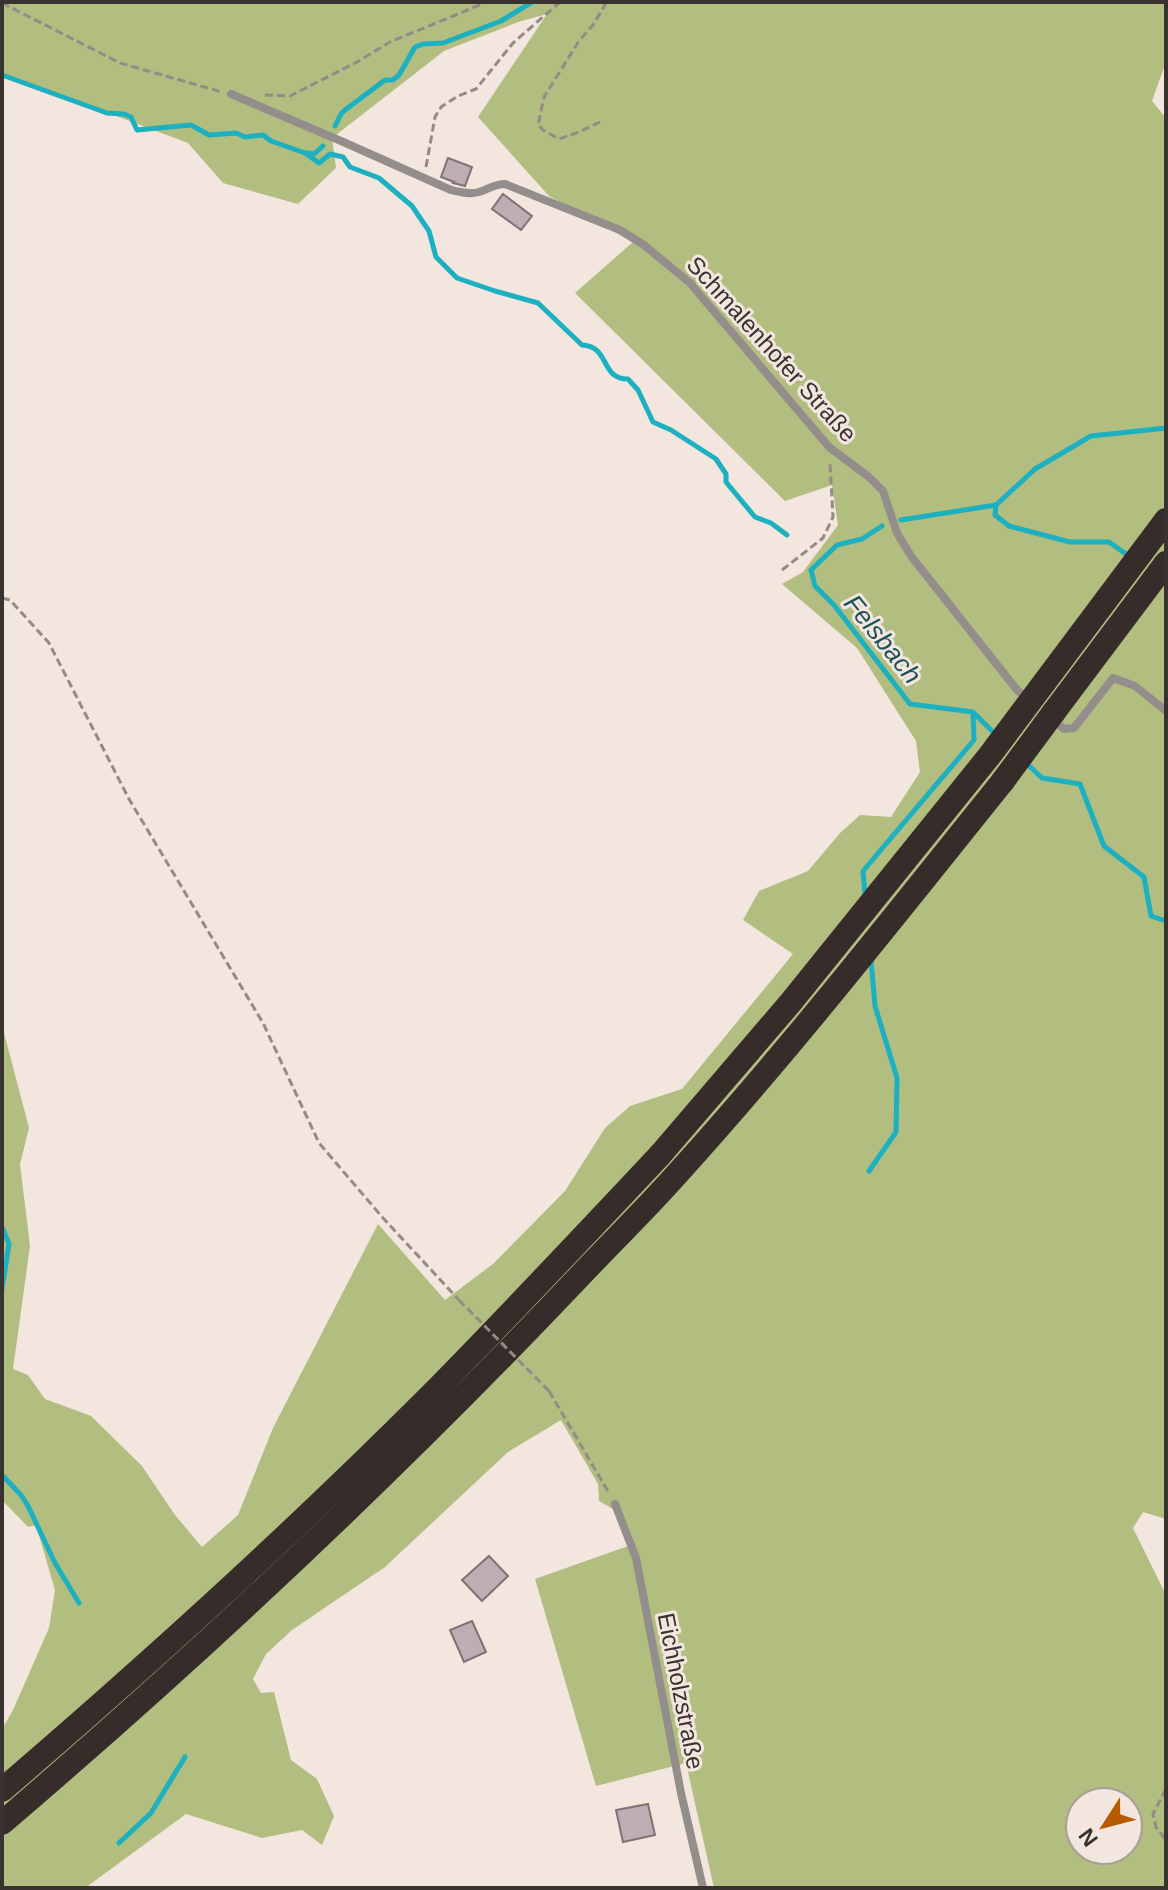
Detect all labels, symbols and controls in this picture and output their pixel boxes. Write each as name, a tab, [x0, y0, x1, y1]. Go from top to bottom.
street label: Schmalenhofer Straße	[682, 251, 862, 447]
water label: Felsbach	[838, 589, 928, 689]
street label: Eichholzstraße	[653, 1611, 709, 1771]
north arrow	[1064, 1786, 1144, 1866]
text: N	[1073, 1824, 1103, 1851]

